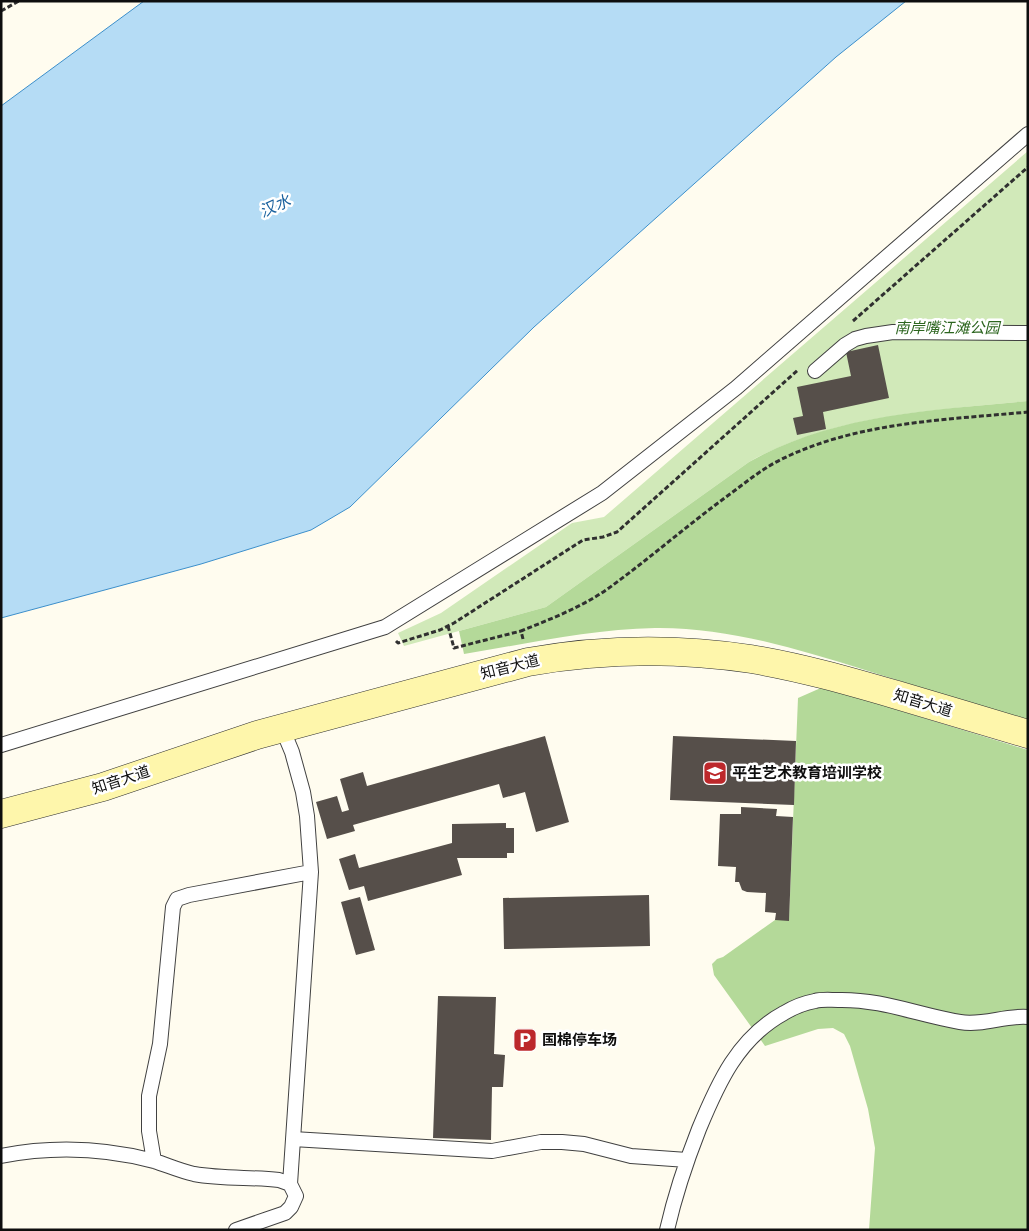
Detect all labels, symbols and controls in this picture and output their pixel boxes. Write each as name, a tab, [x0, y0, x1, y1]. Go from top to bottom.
water label: 汉水	[257, 191, 294, 220]
park label: 南岸嘴江滩公园	[894, 320, 1001, 336]
street label: 知音大道	[479, 652, 541, 682]
street label: 知音大道	[892, 687, 954, 719]
school or university icon: 平生艺术教育培训学校	[702, 760, 728, 786]
street label: 知音大道	[90, 763, 152, 797]
place label: 平生艺术教育培训学校	[732, 764, 882, 781]
parking icon: 国棉停车场	[512, 1027, 538, 1053]
place label: 国棉停车场	[542, 1031, 617, 1048]

